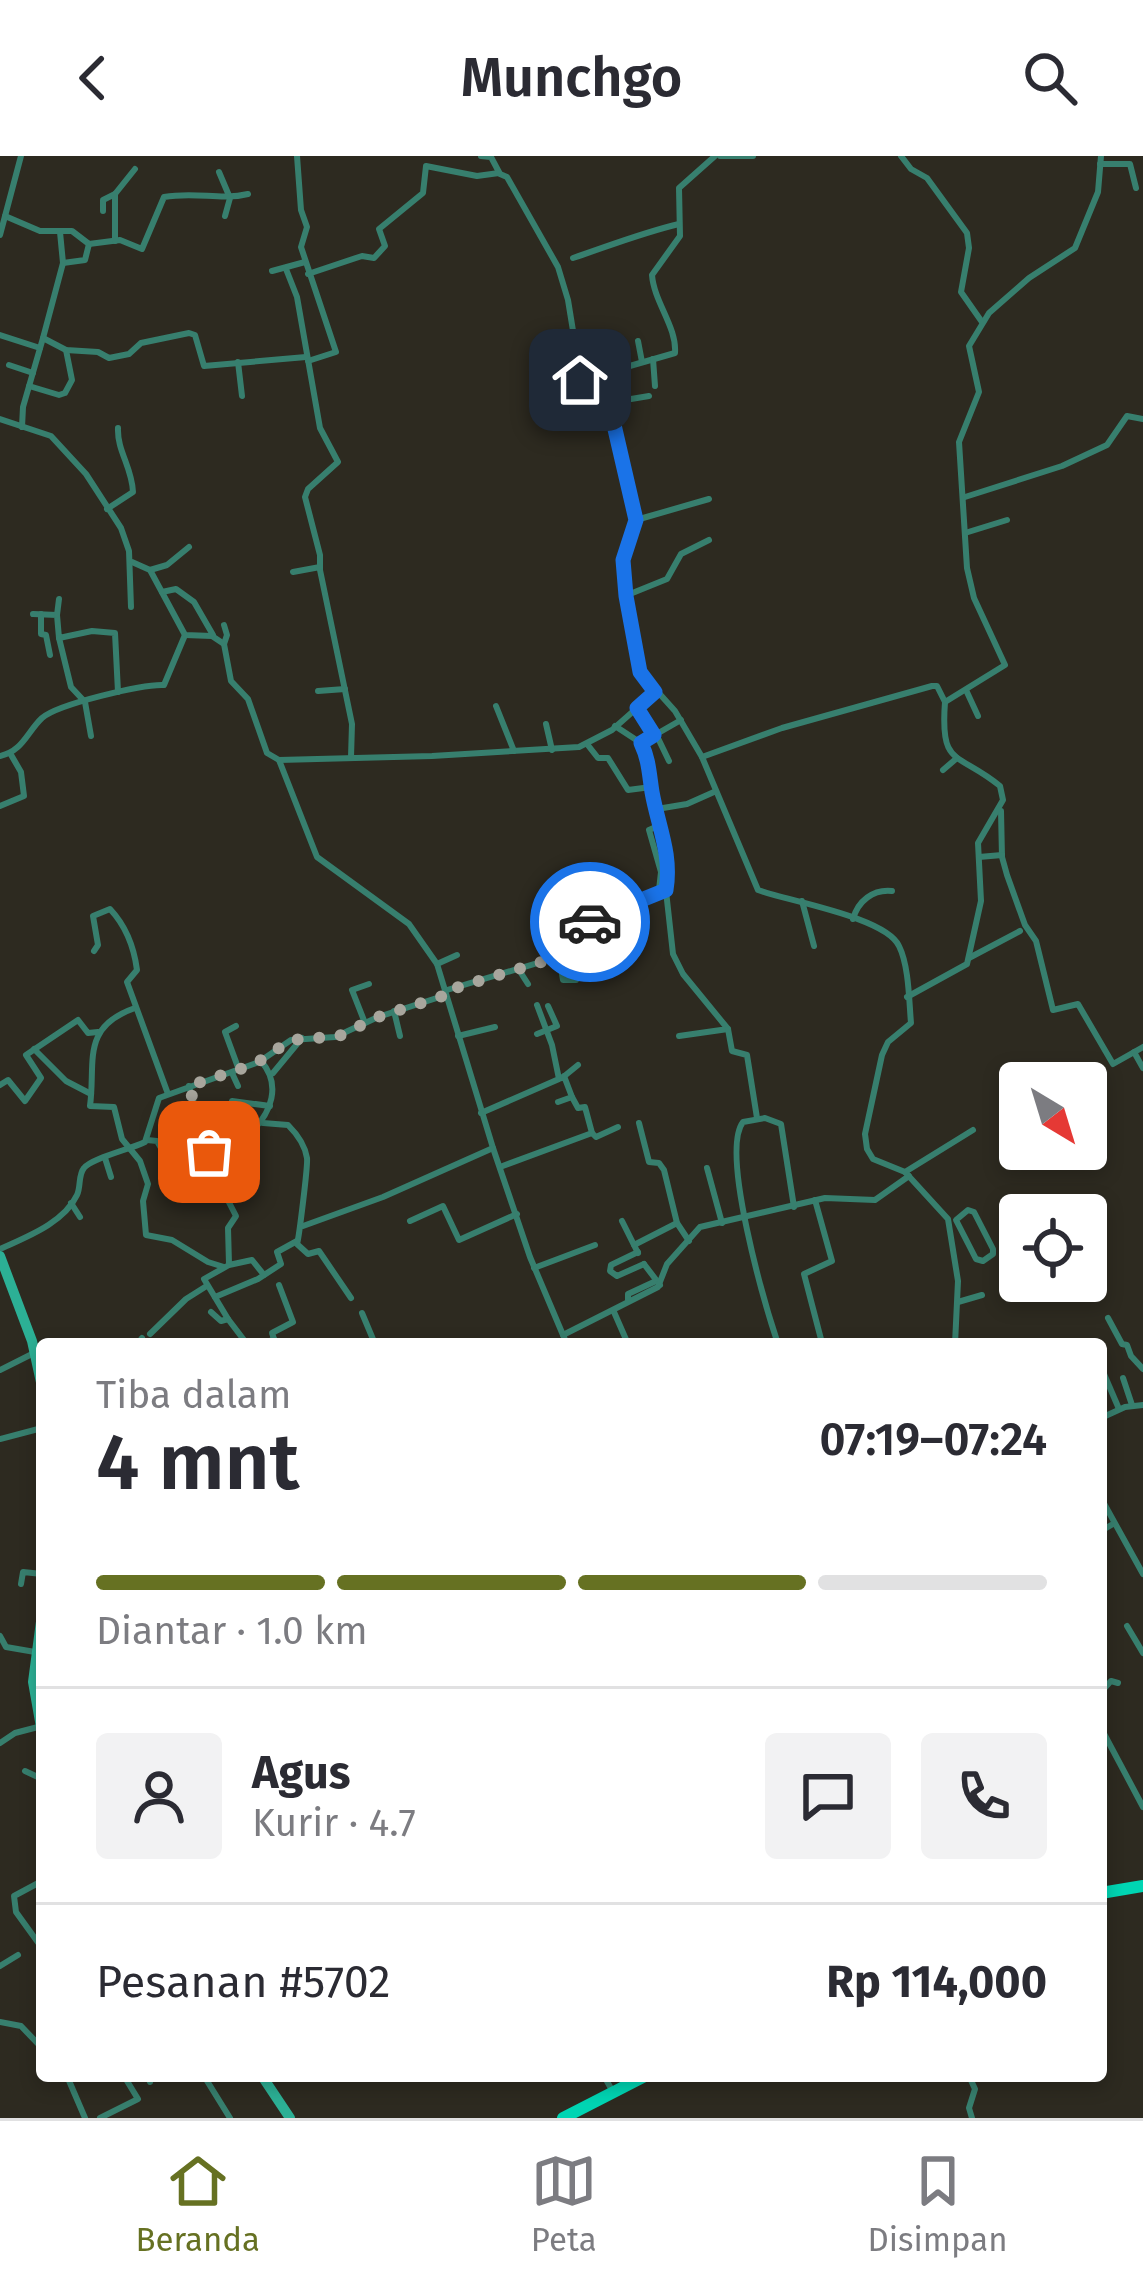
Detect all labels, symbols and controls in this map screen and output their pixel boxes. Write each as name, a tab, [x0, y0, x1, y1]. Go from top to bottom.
icon: back	[60, 45, 126, 111]
icon: search	[1017, 45, 1083, 111]
text: Munchgo	[461, 46, 682, 110]
pin	[529, 329, 631, 431]
icon: home	[547, 347, 613, 413]
courier	[530, 862, 650, 982]
icon: car	[557, 889, 623, 955]
north arrow	[999, 1062, 1107, 1170]
map controls	[999, 1062, 1107, 1302]
pin	[158, 1101, 260, 1203]
icon: bag	[176, 1119, 242, 1185]
button: locate	[999, 1194, 1107, 1302]
text: Tiba dalam	[96, 1372, 292, 1418]
text: 07:19–07:24	[819, 1413, 1047, 1467]
text: 4 mnt	[96, 1416, 299, 1510]
text: Diantar · 1.0 km	[96, 1608, 368, 1654]
button: person	[96, 1733, 222, 1859]
button: chat	[765, 1733, 891, 1859]
button: phone	[921, 1733, 1047, 1859]
text: Agus	[252, 1746, 350, 1800]
text: Kurir · 4.7	[252, 1800, 416, 1846]
text: Pesanan #5702	[96, 1955, 391, 2009]
text: Rp 114,000	[826, 1955, 1047, 2009]
tab: Beranda	[135, 2148, 260, 2260]
tab: Peta	[531, 2148, 597, 2260]
tab: Disimpan	[867, 2148, 1008, 2260]

